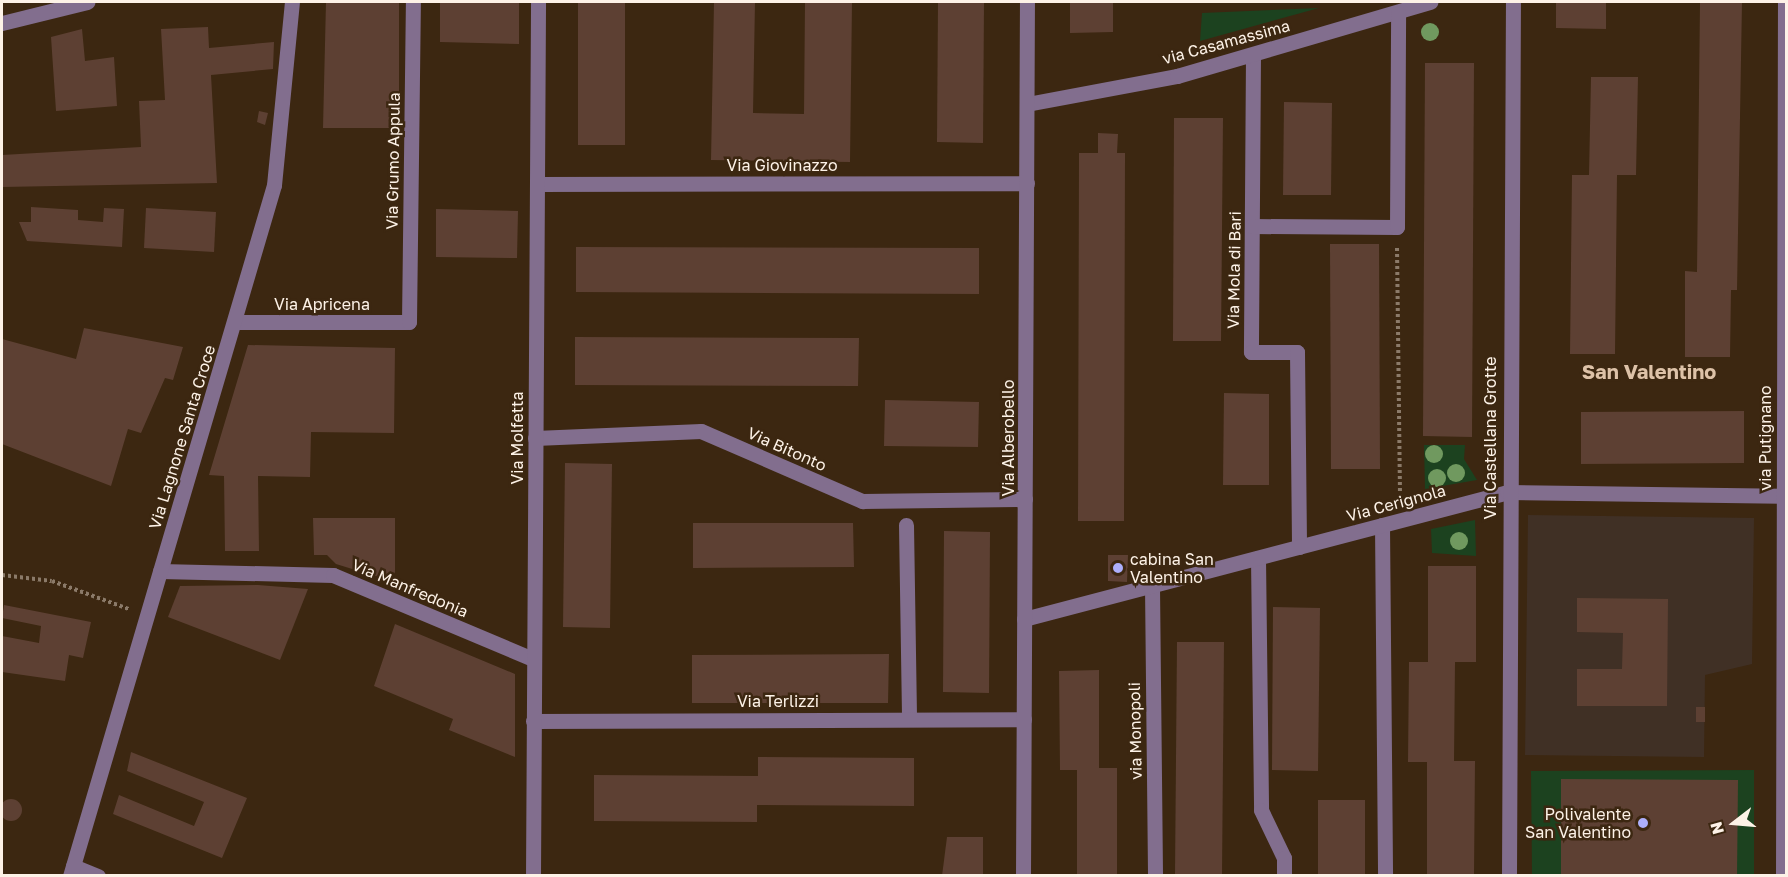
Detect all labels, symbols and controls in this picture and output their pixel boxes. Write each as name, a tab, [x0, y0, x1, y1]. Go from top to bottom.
street label: via Casamassima	[1160, 16, 1292, 68]
street label: Via Grumo Appula	[382, 92, 404, 230]
street label: Via Giovinazzo	[726, 155, 838, 175]
street label: Via Mola di Bari	[1223, 211, 1245, 329]
street label: Via Apricena	[274, 294, 370, 314]
street label: Via Lagnone Santa Croce	[145, 343, 219, 531]
street label: Via Castellana Grotte	[1480, 356, 1500, 520]
district label: San Valentino	[1582, 359, 1716, 383]
street label: Via Alberobello	[998, 379, 1018, 497]
street label: via Putignano	[1755, 385, 1775, 491]
street label: Via Molfetta	[507, 392, 527, 484]
street label: Via Bitonto	[744, 423, 830, 475]
street label: Via Cerignola	[1344, 481, 1448, 525]
place label: cabina San Valentino	[1130, 549, 1214, 587]
street label: Via Manfredonia	[349, 555, 471, 621]
marker: cabina San Valentino	[1111, 561, 1125, 575]
street label: via Monopoli	[1125, 682, 1145, 780]
street label: Via Terlizzi	[737, 691, 819, 711]
north arrow	[1704, 793, 1764, 853]
place label: Polivalente San Valentino	[1525, 804, 1631, 842]
marker: Polivalente San Valentino	[1636, 816, 1650, 830]
text: N	[1705, 819, 1728, 837]

